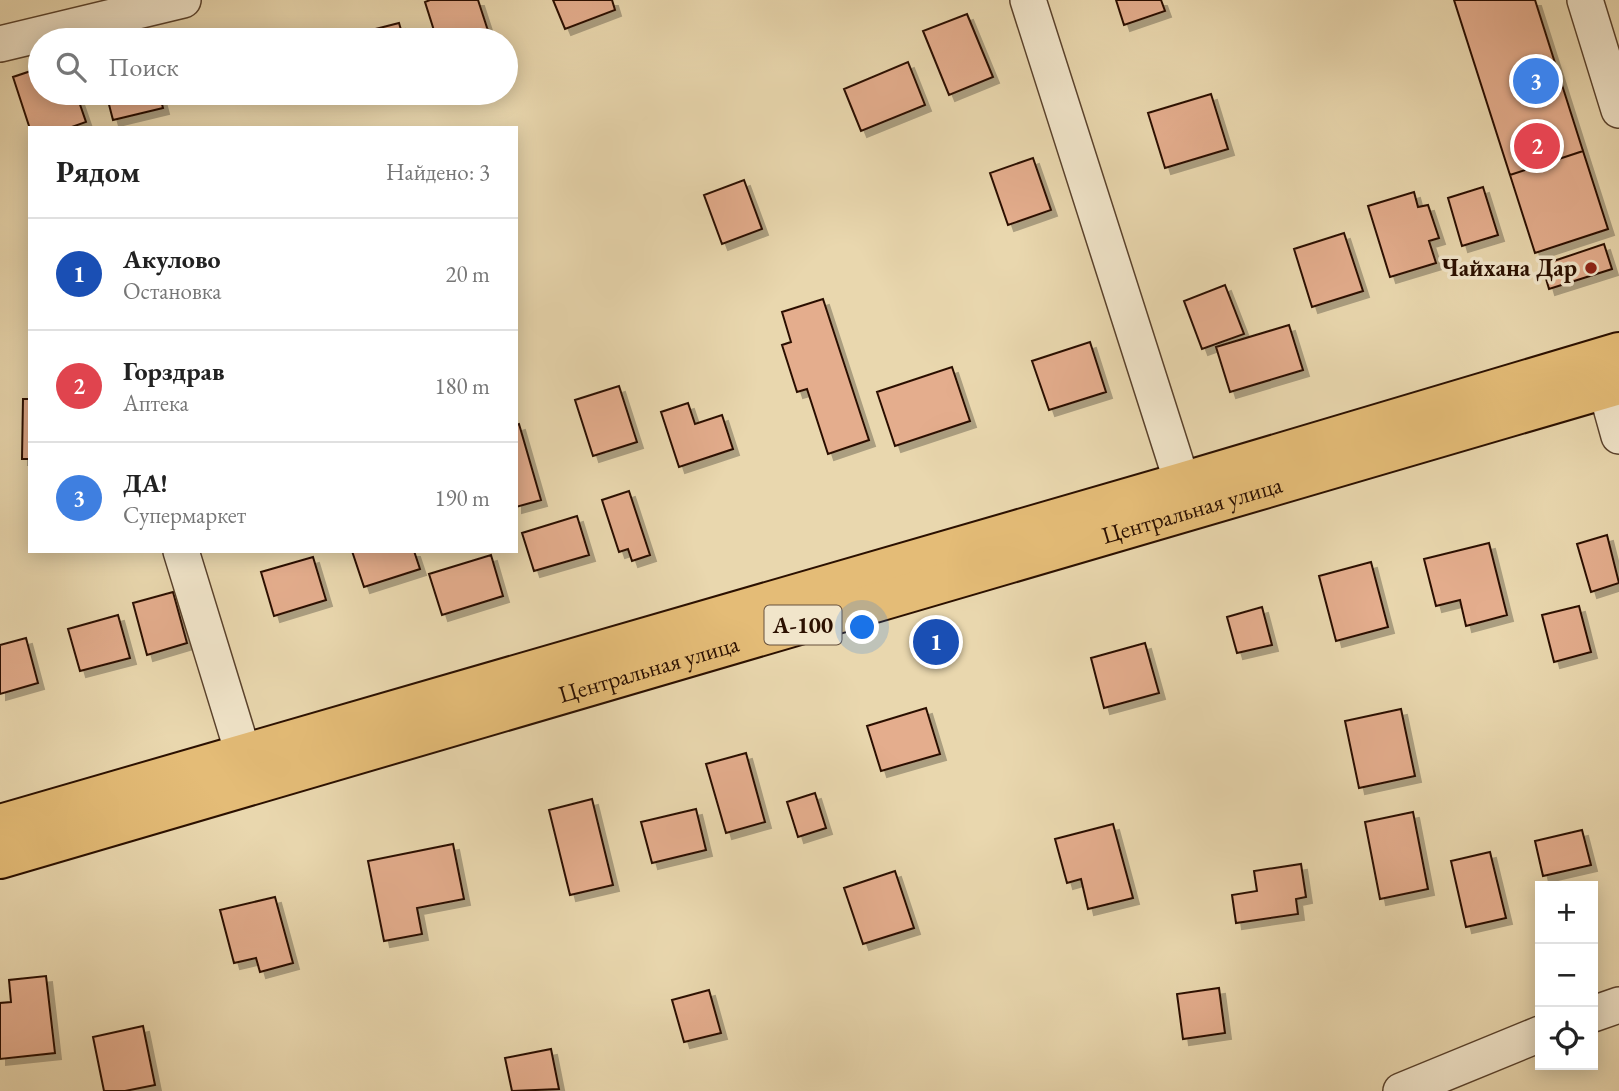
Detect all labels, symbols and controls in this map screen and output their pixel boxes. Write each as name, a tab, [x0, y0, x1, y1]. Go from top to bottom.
search box	[28, 28, 518, 105]
icon: search	[52, 48, 90, 86]
text: Поиск	[108, 50, 179, 84]
pin: 3	[1513, 55, 1559, 107]
pin: 2	[1514, 120, 1560, 172]
text: Рядом	[56, 152, 140, 191]
text: Найдено: 3	[386, 157, 490, 187]
text: Акулово	[123, 242, 221, 276]
place label: Чайхана Дар	[1441, 252, 1577, 283]
text: 1	[73, 259, 85, 289]
text: 20 m	[445, 259, 490, 289]
marker: Чайхана Дар	[1583, 260, 1599, 276]
text: Остановка	[123, 276, 221, 306]
text: Горздрав	[123, 354, 225, 388]
text: 2	[73, 371, 85, 401]
text: 180 m	[434, 371, 490, 401]
text: Аптека	[123, 388, 189, 418]
text: ДА!	[123, 466, 168, 500]
street label: Центральная улица	[1098, 468, 1286, 551]
text: 3	[73, 483, 85, 513]
text: 190 m	[434, 483, 490, 513]
text: Супермаркет	[123, 500, 246, 530]
road number: А-100	[764, 606, 842, 645]
your location	[845, 610, 879, 644]
pin: 1	[913, 616, 959, 668]
street label: Центральная улица	[555, 627, 743, 710]
map controls	[1535, 881, 1598, 1070]
button: +	[1535, 881, 1598, 944]
button: −	[1535, 944, 1598, 1007]
button: locate	[1535, 1007, 1598, 1070]

